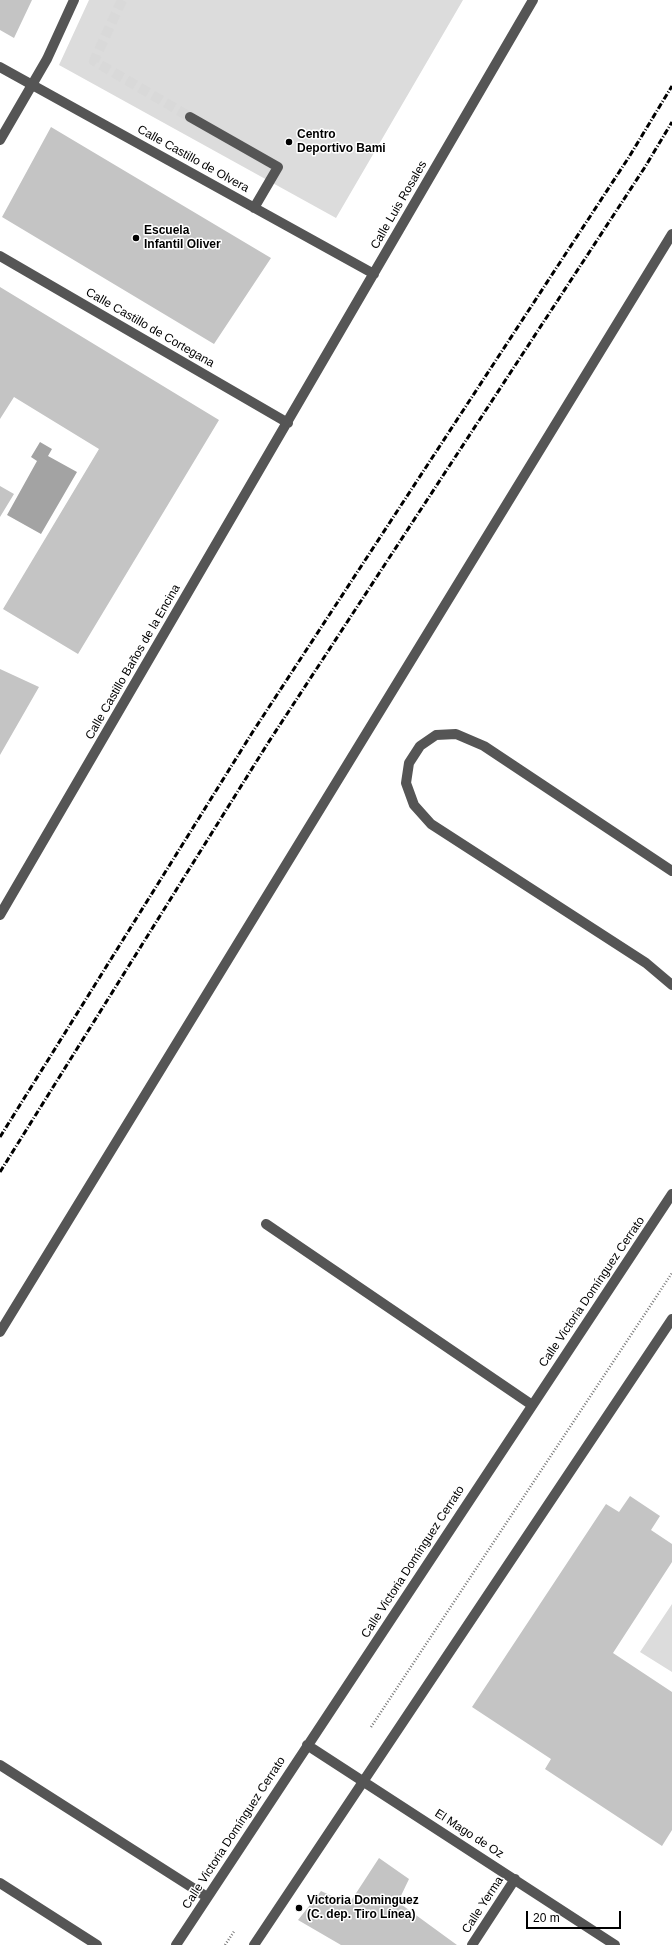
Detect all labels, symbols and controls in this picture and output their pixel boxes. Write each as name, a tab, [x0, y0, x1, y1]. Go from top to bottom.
street label: Calle Castillo de Olvera	[135, 122, 251, 196]
place label: Centro Deportivo Bami	[297, 128, 386, 156]
marker: Centro Deportivo Bami	[284, 137, 294, 147]
street label: Calle Luis Rosales	[368, 158, 430, 252]
place label: Escuela Infantil Oliver	[144, 224, 221, 252]
marker: Escuela Infantil Oliver	[131, 233, 141, 243]
street label: Calle Castillo de Cortegana	[83, 285, 217, 371]
street label: Calle Castillo Baños de la Encina	[83, 582, 183, 742]
street label: Calle Victoria Domínguez Cerrato	[536, 1214, 648, 1370]
street label: Calle Victoria Domínguez Cerrato	[358, 1483, 468, 1641]
street label: Calle Victoria Domínguez Cerrato	[179, 1754, 289, 1912]
street label: El Mago de Oz	[432, 1806, 506, 1862]
street label: Calle Yerma	[459, 1874, 507, 1936]
place label: Victoria Dominguez (C. dep. Tiro Línea)	[307, 1894, 419, 1922]
marker: Victoria Dominguez (C. dep. Tiro Línea)	[294, 1903, 304, 1913]
scale bar	[528, 1903, 623, 1929]
text: 20 m	[533, 1911, 560, 1925]

